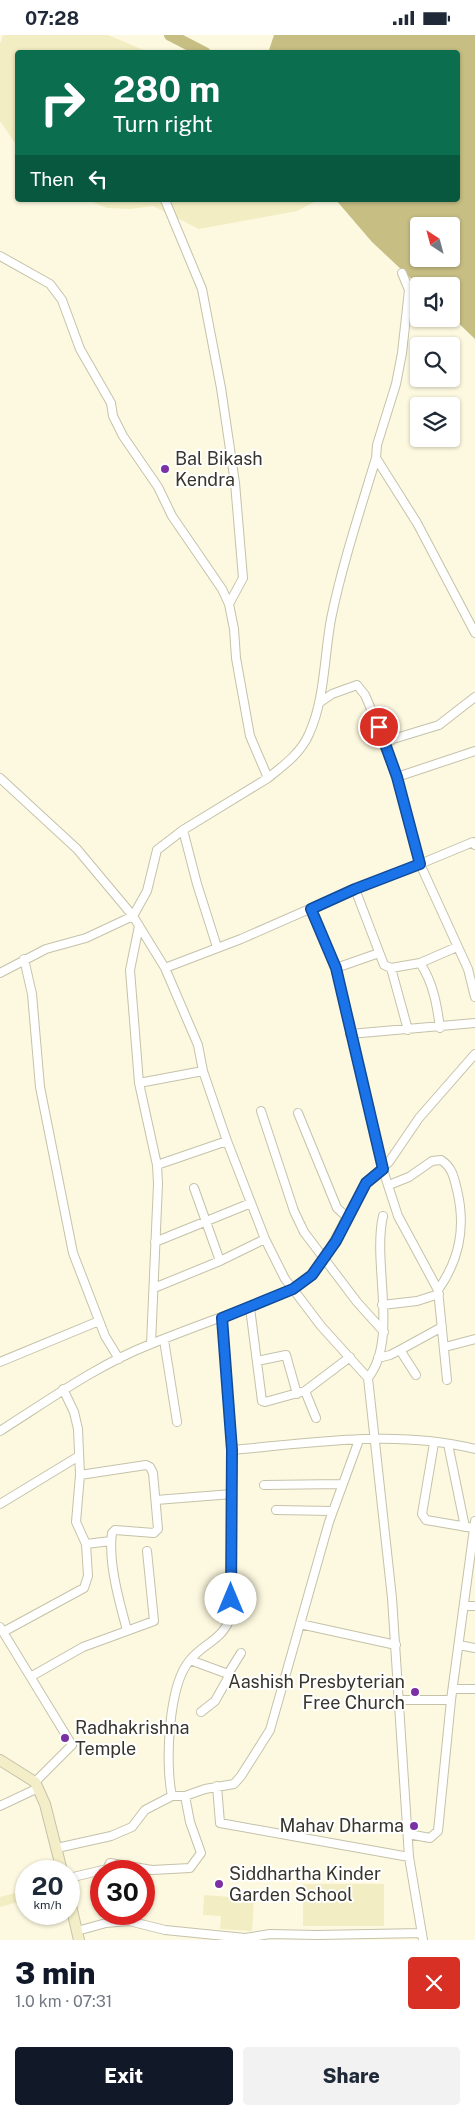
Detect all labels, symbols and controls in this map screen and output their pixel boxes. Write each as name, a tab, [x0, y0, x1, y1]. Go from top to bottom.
text: 07:28	[25, 7, 79, 29]
text: 280 m	[113, 69, 220, 110]
icon: right	[30, 70, 95, 135]
text: Turn right	[113, 111, 213, 137]
icon: left	[84, 165, 112, 193]
text: Then	[30, 168, 74, 190]
north arrow	[410, 217, 460, 267]
map controls	[410, 217, 460, 447]
button: sound	[410, 277, 460, 327]
button: search	[410, 337, 460, 387]
button: layers	[410, 397, 460, 447]
place label: Bal Bikash Kendra	[175, 448, 263, 490]
marker: Bal Bikash Kendra	[159, 463, 171, 475]
pin	[358, 706, 400, 748]
icon: arrive	[365, 713, 393, 741]
position arrow	[204, 1572, 256, 1624]
place label: Aashish Presbyterian Free Church	[228, 1671, 405, 1713]
marker: Aashish Presbyterian Free Church	[409, 1686, 421, 1698]
place label: Radhakrishna Temple	[75, 1717, 190, 1759]
marker: Radhakrishna Temple	[59, 1732, 71, 1744]
place label: Mahav Dharma	[279, 1815, 404, 1836]
marker: Mahav Dharma	[408, 1820, 420, 1832]
speed limit sign: 30	[90, 1860, 155, 1925]
place label: Siddhartha Kinder Garden School	[229, 1863, 381, 1905]
text: 20	[32, 1871, 64, 1901]
marker: Siddhartha Kinder Garden School	[213, 1878, 225, 1890]
text: km/h	[33, 1898, 62, 1912]
text: 3 min	[15, 1955, 96, 1991]
button: close	[408, 1957, 460, 2009]
text: 1.0 km · 07:31	[15, 1992, 112, 2011]
button: Exit	[15, 2047, 233, 2105]
button: Share	[243, 2047, 460, 2105]

